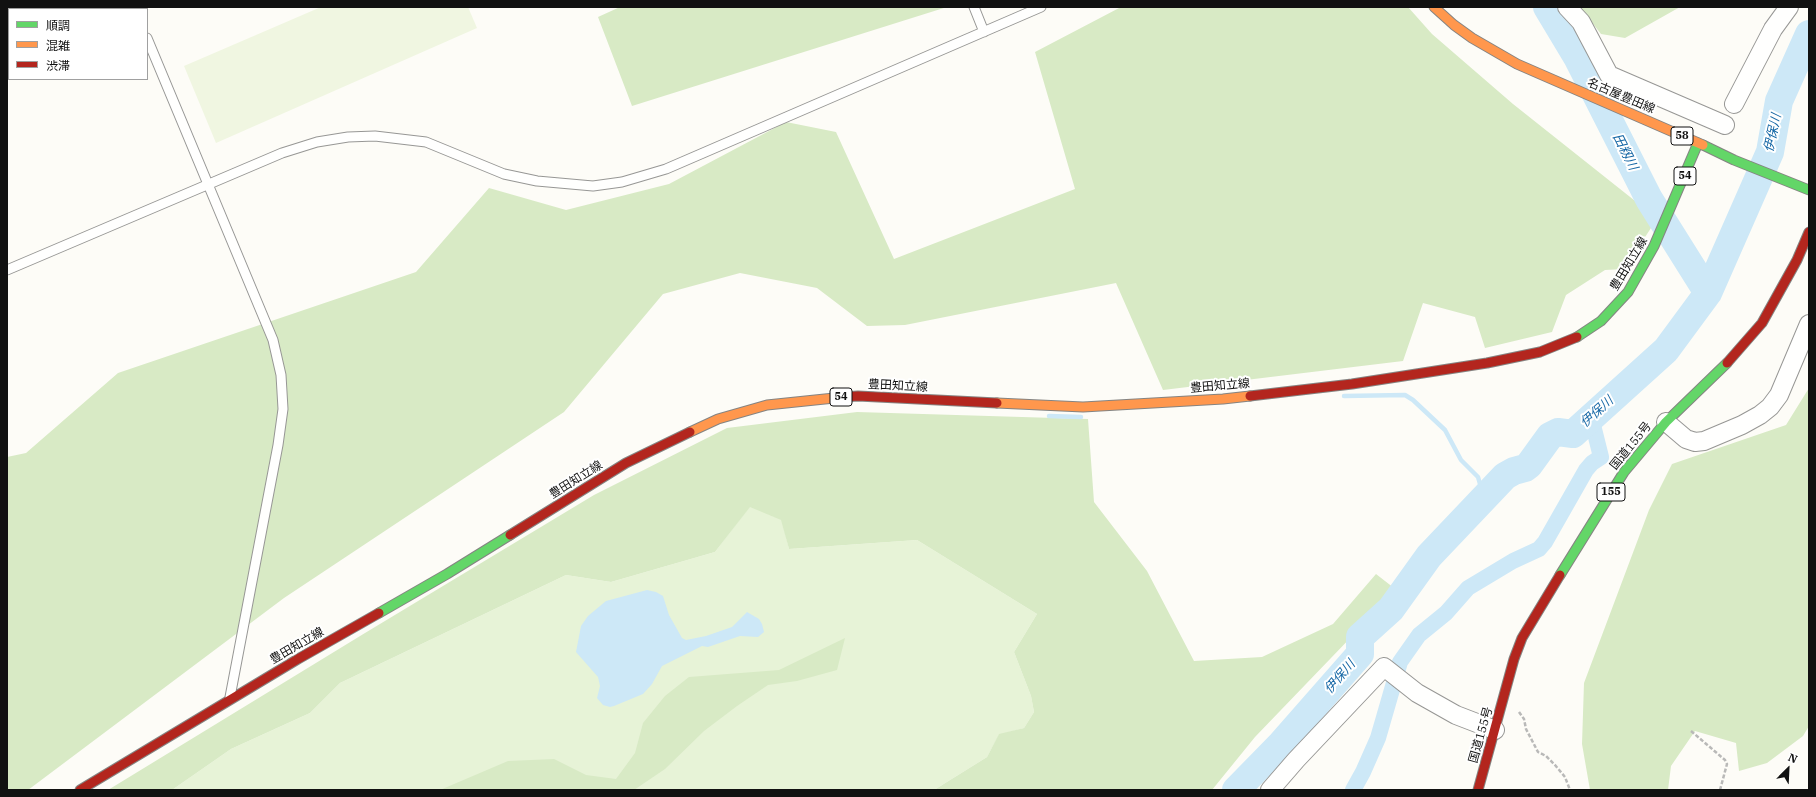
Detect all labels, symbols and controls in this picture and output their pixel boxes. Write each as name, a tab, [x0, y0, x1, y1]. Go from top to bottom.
legend	[8, 8, 148, 80]
text: 順調	[46, 18, 70, 33]
text: 混雑	[46, 38, 70, 53]
text: 渋滞	[46, 58, 70, 73]
street label: 名古屋豊田線	[1585, 75, 1657, 117]
water label: 伊保川	[1761, 112, 1785, 154]
road number: 58	[1671, 127, 1693, 145]
water label: 田籾川	[1609, 131, 1641, 173]
road number: 54	[1674, 167, 1696, 185]
street label: 豊田知立線	[1607, 235, 1651, 293]
street label: 豊田知立線	[1189, 376, 1251, 396]
street label: 豊田知立線	[868, 377, 928, 395]
road number: 54	[830, 388, 852, 406]
water label: 伊保川	[1577, 393, 1617, 431]
street label: 国道155号	[1607, 419, 1655, 473]
street label: 豊田知立線	[547, 458, 605, 502]
road number: 155	[1597, 483, 1625, 501]
street label: 豊田知立線	[267, 625, 327, 667]
water label: 伊保川	[1321, 657, 1359, 697]
street label: 国道155号	[1466, 705, 1496, 765]
north arrow	[1768, 749, 1808, 789]
text: N	[1786, 750, 1800, 766]

